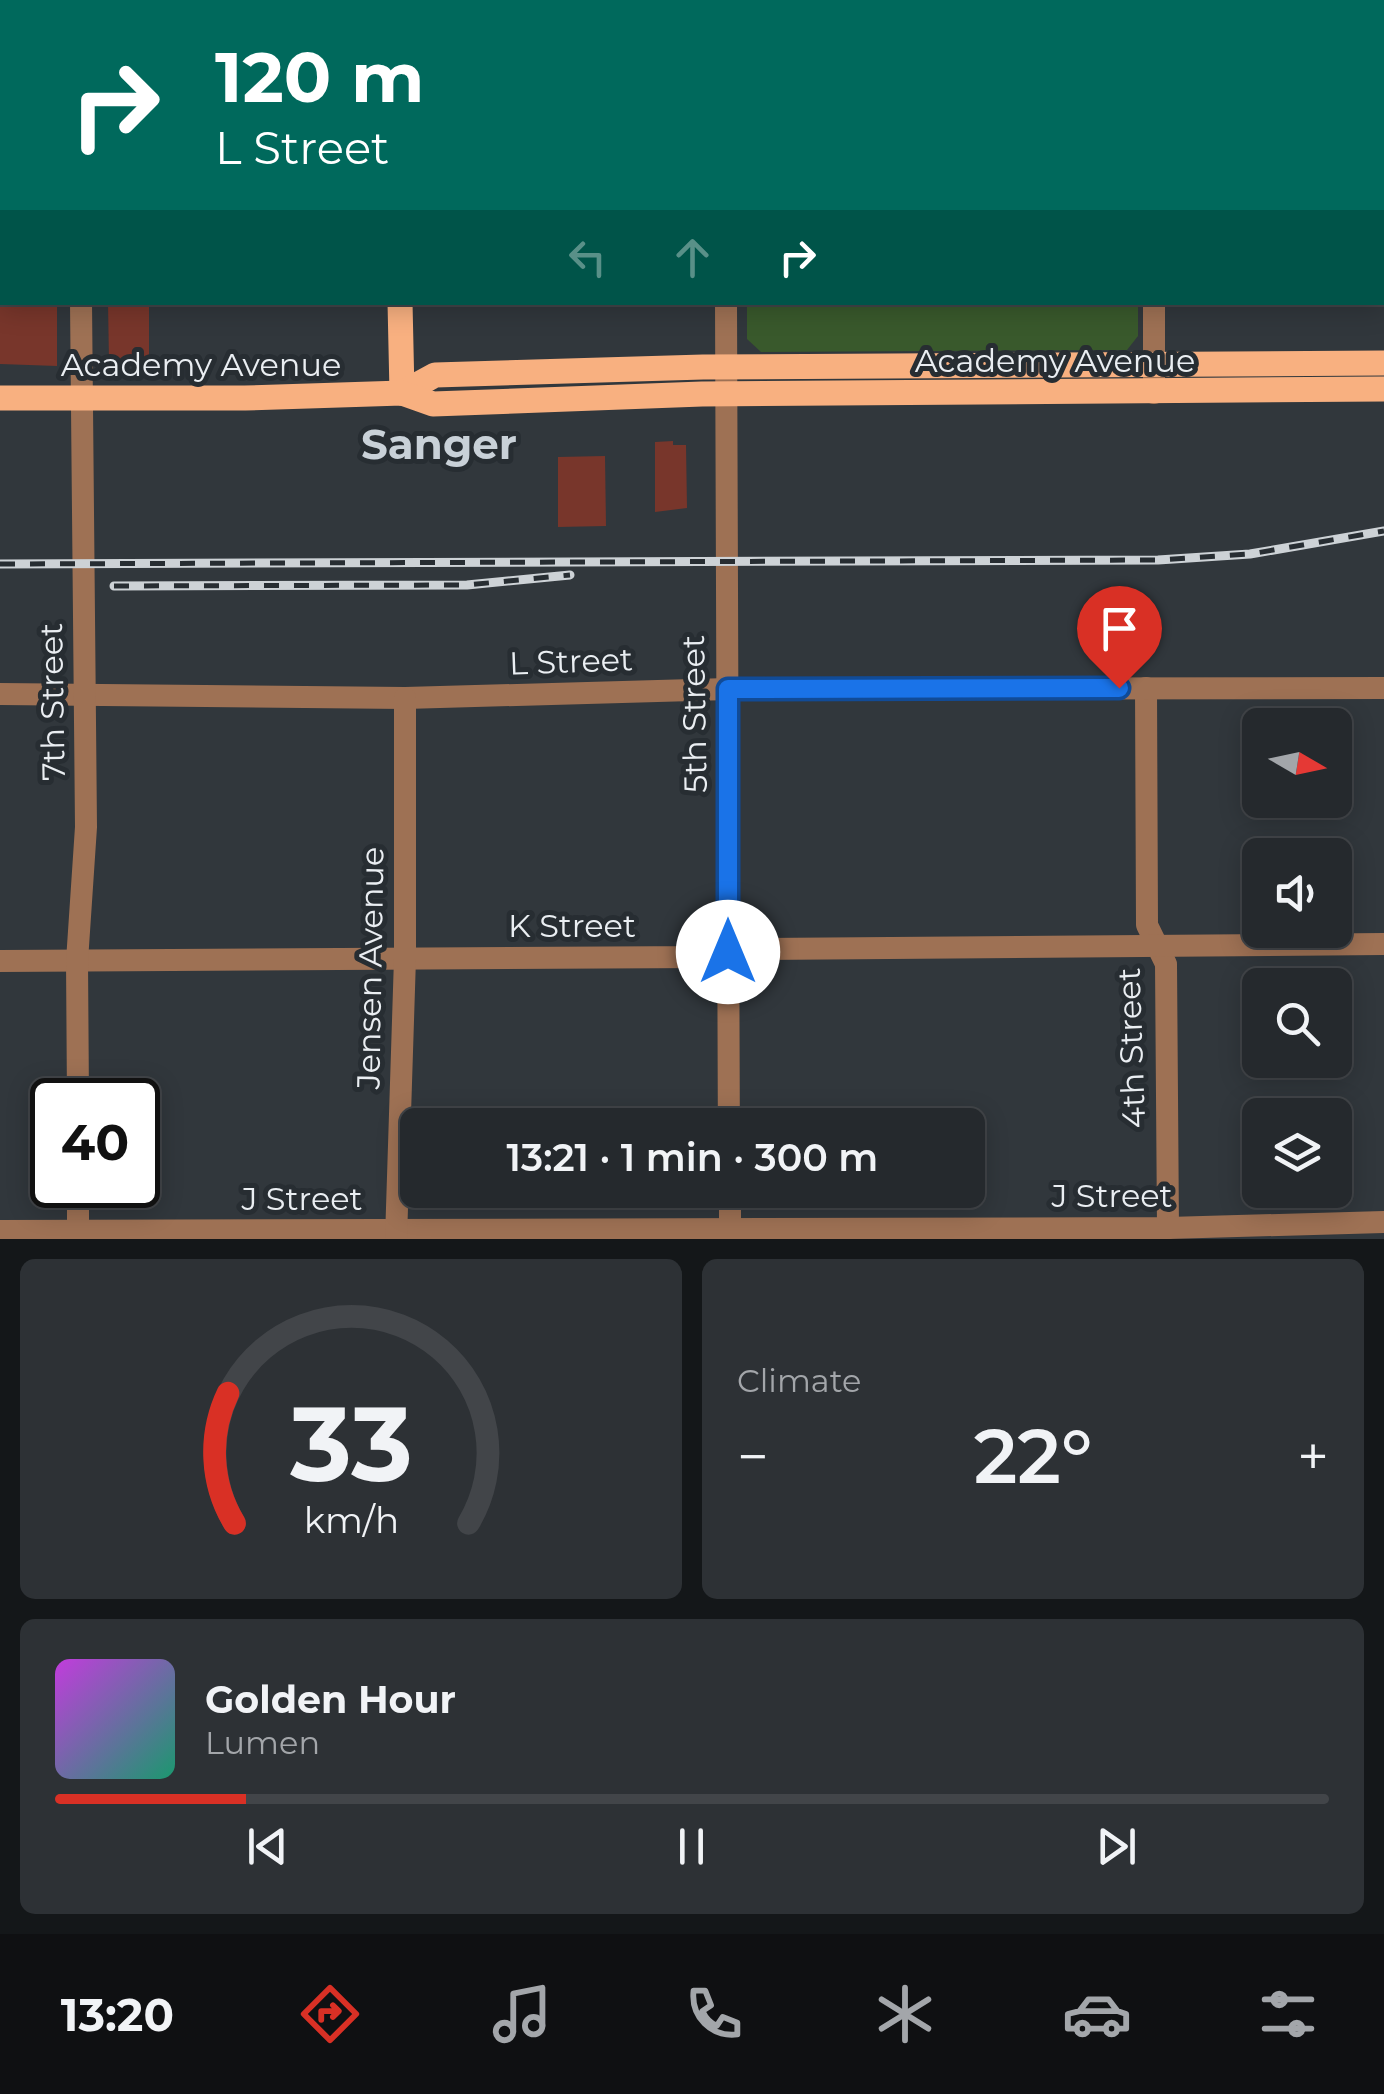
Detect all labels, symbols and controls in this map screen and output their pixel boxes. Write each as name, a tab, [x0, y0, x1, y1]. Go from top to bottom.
text: 120 m	[215, 34, 425, 120]
icon: right	[50, 40, 180, 170]
text: L Street	[215, 120, 389, 175]
icon: left	[560, 230, 615, 285]
icon: ahead	[665, 230, 720, 285]
icon: right	[770, 230, 825, 285]
street label: Academy Avenue	[915, 341, 1195, 380]
street label: Academy Avenue	[61, 345, 341, 384]
district label: Sanger	[361, 418, 517, 470]
pin	[1077, 586, 1162, 689]
icon: arrive	[1092, 601, 1147, 656]
street label: 7th Street	[31, 623, 73, 781]
street label: 5th Street	[673, 635, 715, 793]
street label: L Street	[508, 639, 634, 683]
north arrow	[1242, 708, 1352, 818]
map controls	[1242, 708, 1352, 1208]
button: sound	[1242, 838, 1352, 948]
street label: Jensen Avenue	[348, 846, 392, 1091]
position arrow	[676, 900, 780, 1004]
street label: K Street	[508, 906, 636, 945]
street label: 4th Street	[1109, 967, 1153, 1129]
button: search	[1242, 968, 1352, 1078]
speed limit sign: 40	[30, 1078, 160, 1208]
button: layers	[1242, 1098, 1352, 1208]
text: 13:21 · 1 min · 300 m	[507, 1134, 878, 1181]
street label: J Street	[1050, 1176, 1173, 1215]
street label: J Street	[240, 1179, 363, 1218]
text: Climate	[737, 1361, 861, 1400]
text: 33	[289, 1380, 412, 1507]
text: 22°	[974, 1410, 1092, 1502]
text: −	[737, 1423, 769, 1490]
text: +	[1297, 1423, 1329, 1490]
text: km/h	[303, 1498, 399, 1542]
text: Golden Hour	[205, 1676, 456, 1723]
text: Lumen	[205, 1723, 320, 1762]
icon: previous	[240, 1819, 295, 1874]
icon: pause	[664, 1819, 719, 1874]
icon: next	[1089, 1819, 1144, 1874]
icon: directions	[295, 1979, 365, 2049]
icon: music	[487, 1979, 557, 2049]
icon: phone	[679, 1979, 749, 2049]
icon: climate	[870, 1979, 940, 2049]
icon: car	[1062, 1979, 1132, 2049]
icon: filters	[1253, 1979, 1323, 2049]
text: 13:20	[61, 1987, 174, 2042]

